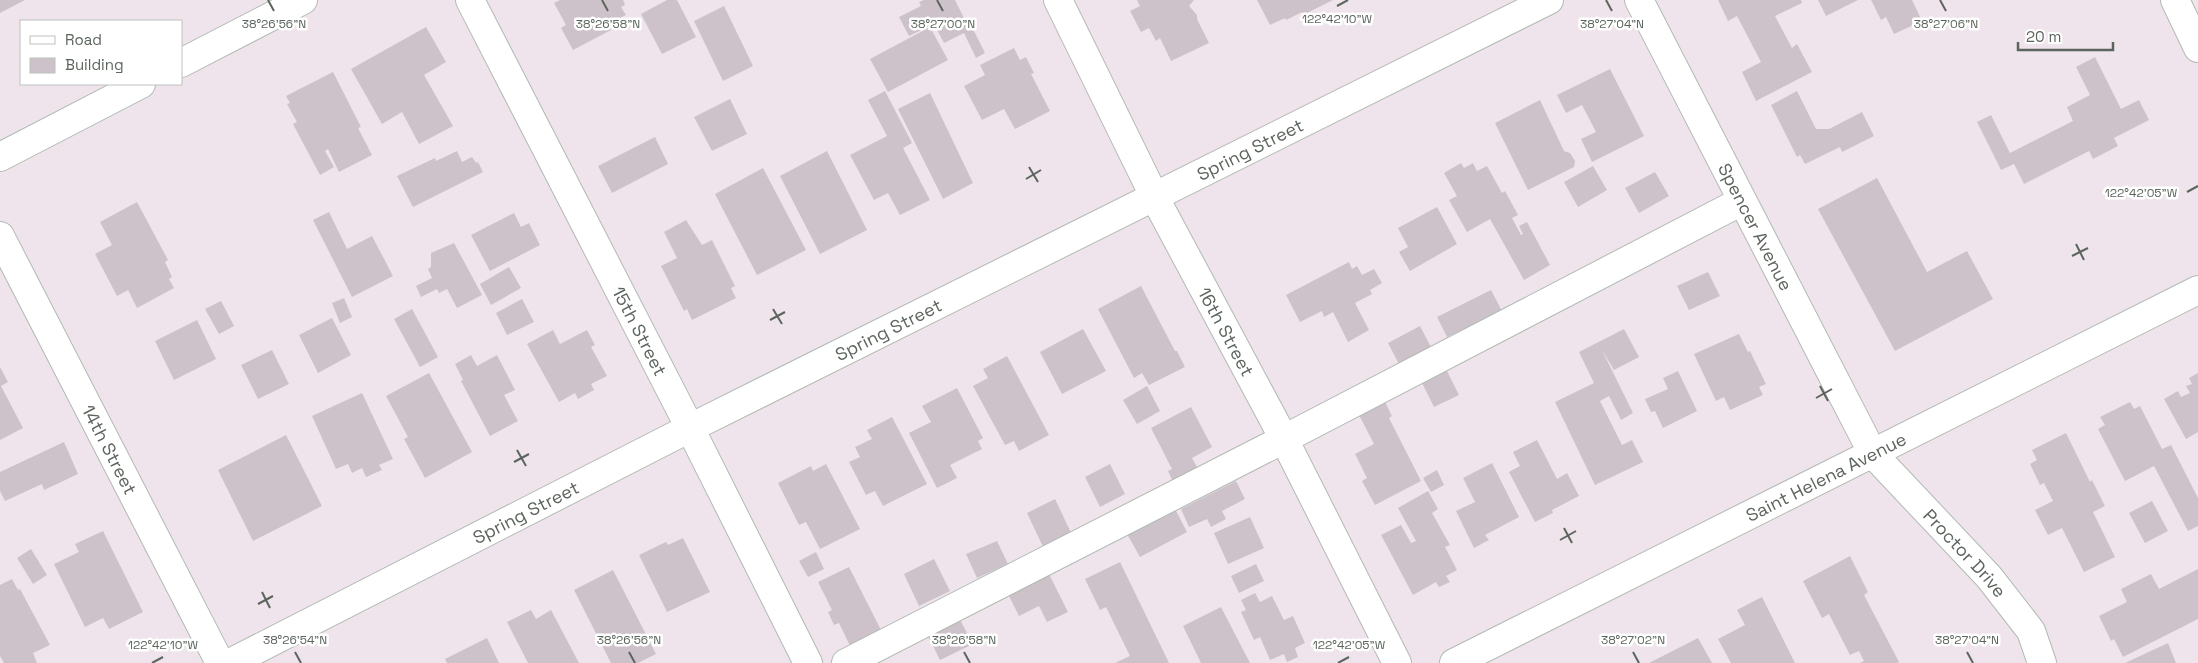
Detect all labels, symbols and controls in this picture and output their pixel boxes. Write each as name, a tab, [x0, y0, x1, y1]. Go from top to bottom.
text: 122°42'10"W	[1302, 11, 1373, 27]
text: 38°26'56"N	[242, 16, 306, 32]
text: 38°26'58"N	[576, 16, 640, 32]
text: 38°27'00"N	[911, 16, 975, 32]
text: 38°27'04"N	[1580, 16, 1644, 32]
text: 38°27'06"N	[1914, 16, 1978, 32]
legend	[20, 20, 182, 85]
scale bar	[2018, 20, 2113, 52]
text: 20 m	[2026, 27, 2061, 46]
text: Road	[65, 30, 102, 49]
text: Building	[65, 55, 124, 74]
street label: Spring Street	[1193, 113, 1307, 185]
street label: Spencer Avenue	[1713, 159, 1798, 294]
text: 122°42'05"W	[2105, 185, 2178, 201]
street label: 15th Street	[608, 282, 673, 379]
street label: 16th Street	[1193, 283, 1260, 380]
street label: Spring Street	[831, 293, 945, 365]
street label: 14th Street	[77, 401, 143, 498]
street label: Saint Helena Avenue	[1742, 427, 1910, 526]
street label: Spring Street	[469, 475, 583, 549]
street label: Proctor Drive	[1919, 504, 2012, 602]
text: 38°26'54"N	[263, 632, 327, 648]
text: 38°26'56"N	[597, 632, 661, 648]
text: 38°26'58"N	[932, 632, 996, 648]
text: 38°27'02"N	[1601, 632, 1665, 648]
text: 38°27'04"N	[1935, 632, 1999, 648]
text: 122°42'10"W	[128, 637, 199, 653]
text: 122°42'05"W	[1313, 637, 1386, 653]

